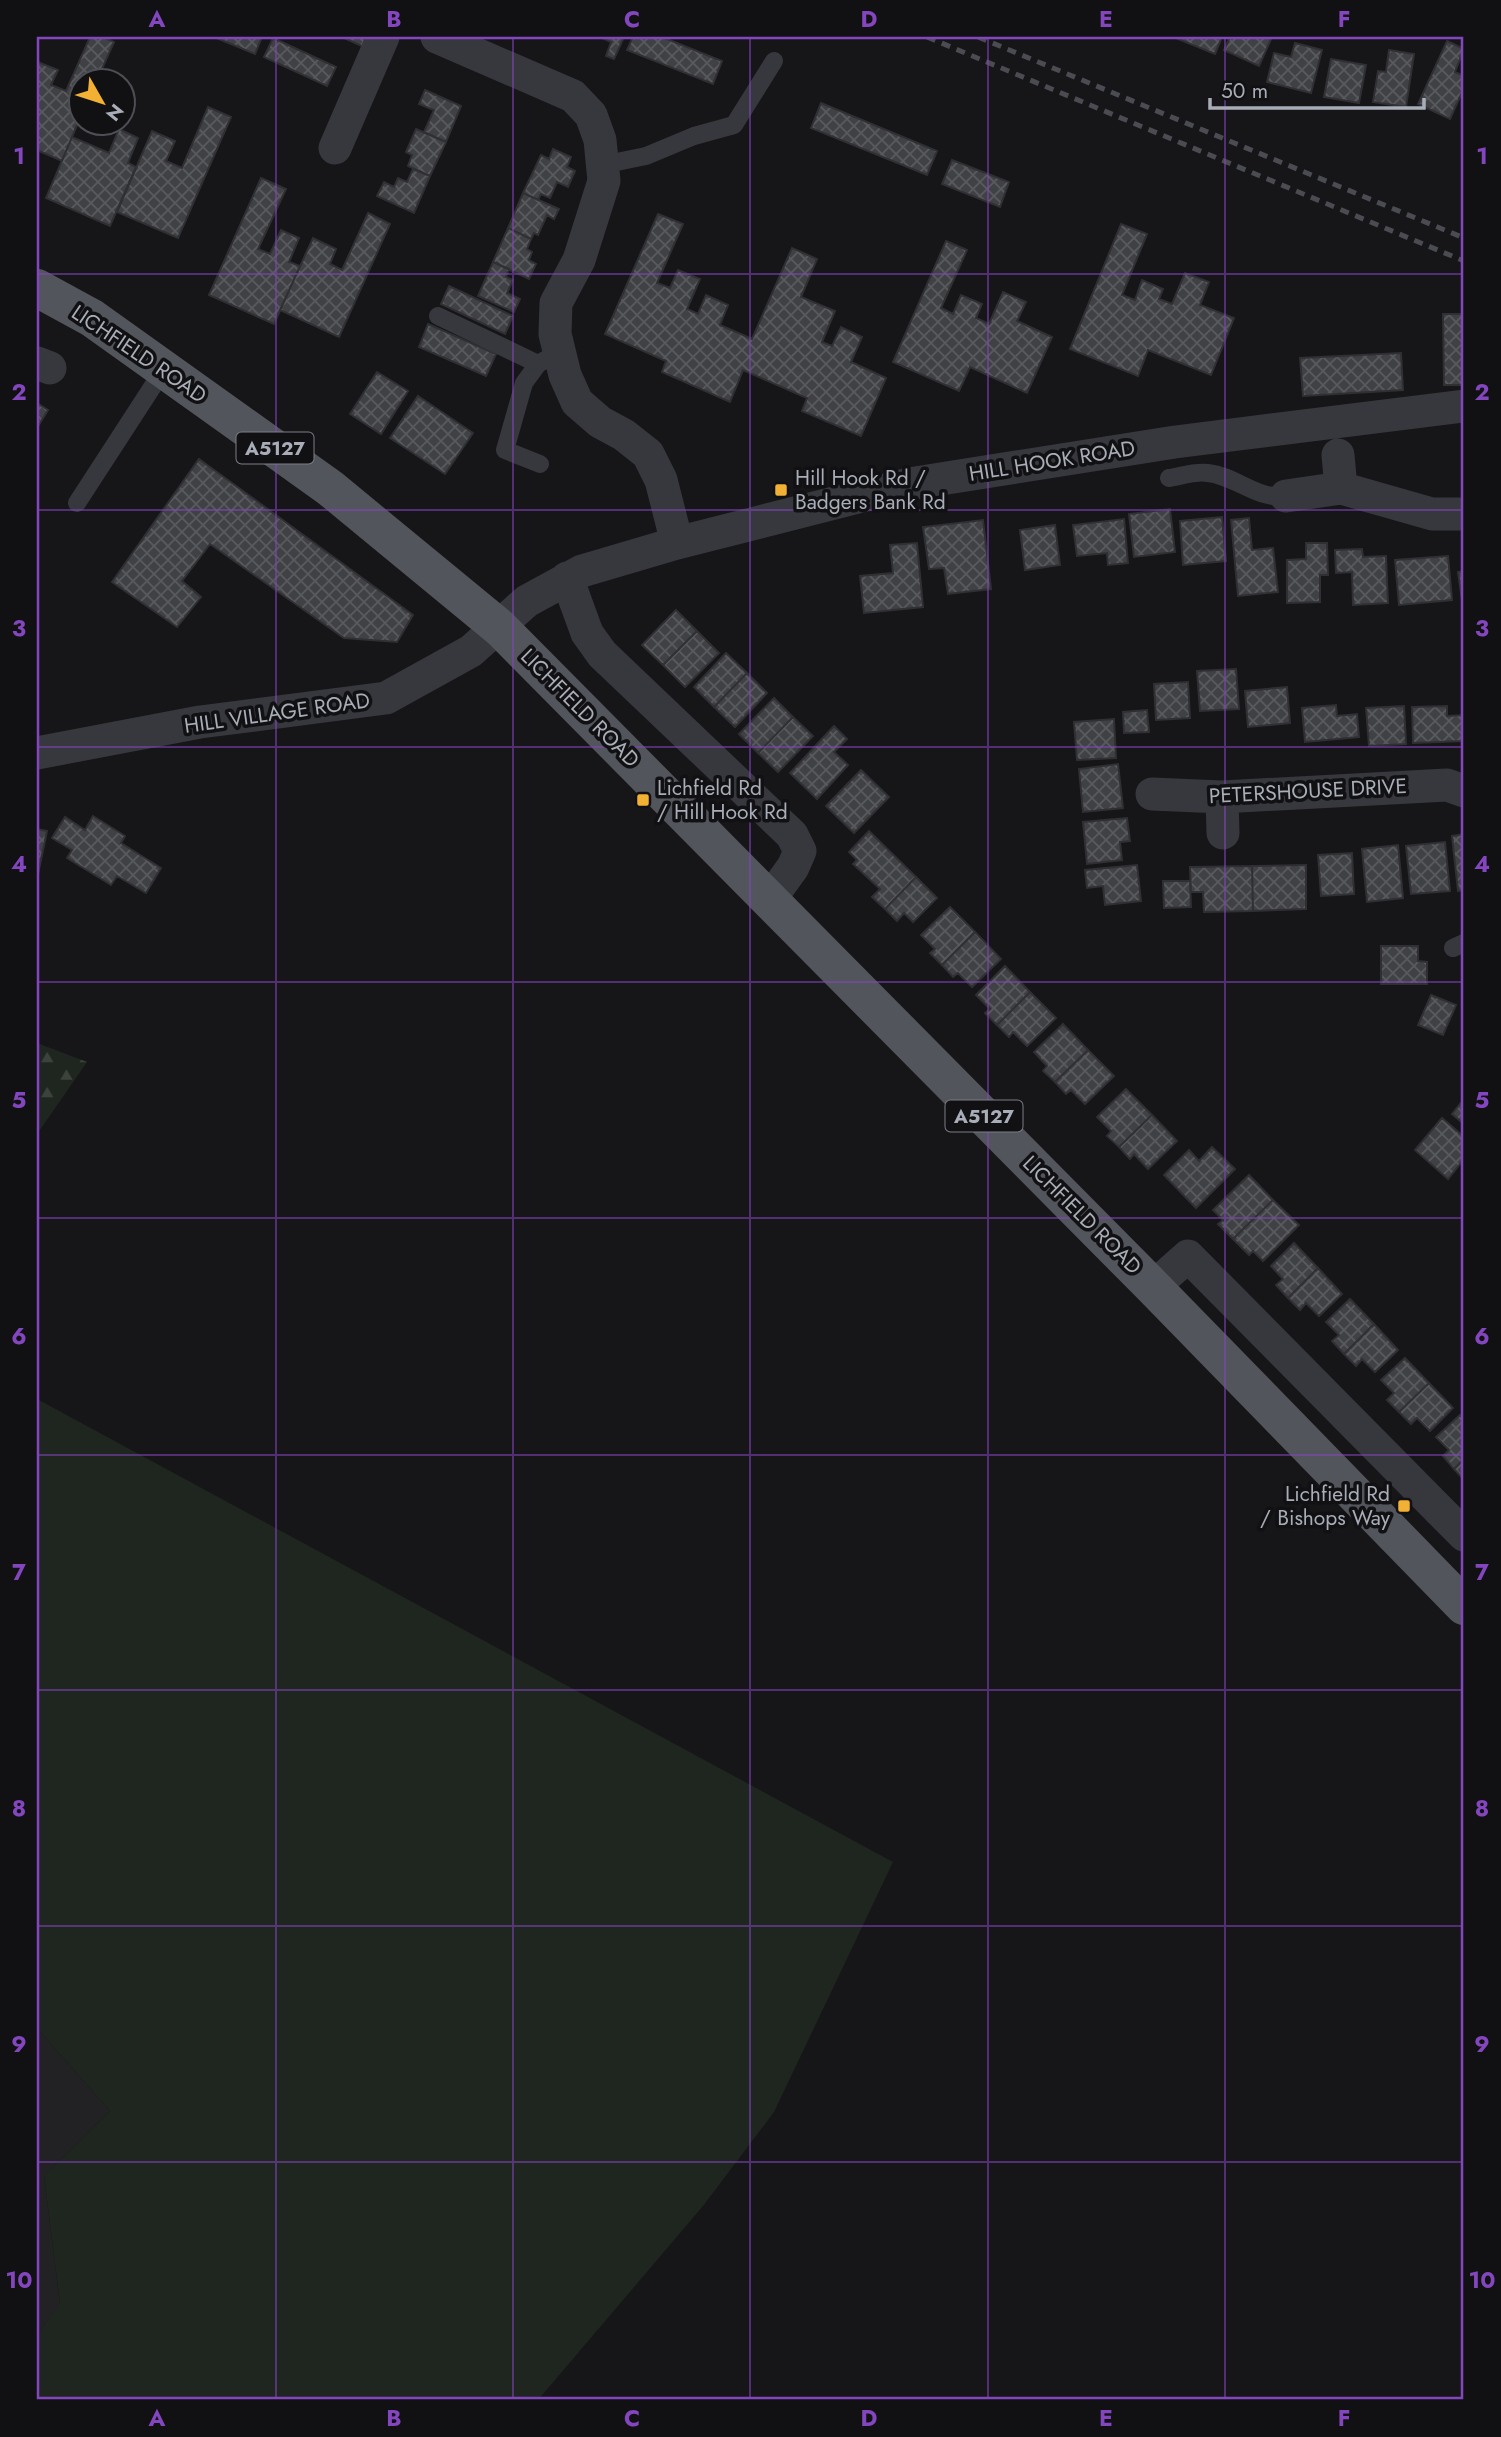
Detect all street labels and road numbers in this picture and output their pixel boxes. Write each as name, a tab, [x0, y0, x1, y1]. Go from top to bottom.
street label: LICHFIELD ROAD	[65, 298, 213, 410]
road number: A5127	[236, 432, 314, 463]
street label: HILL HOOK ROAD	[967, 433, 1137, 489]
street label: LICHFIELD ROAD	[514, 642, 646, 774]
street label: HILL VILLAGE ROAD	[182, 685, 372, 741]
street label: PETERSHOUSE DRIVE	[1208, 771, 1408, 811]
road number: A5127	[946, 1100, 1023, 1132]
street label: LICHFIELD ROAD	[1016, 1149, 1148, 1281]

